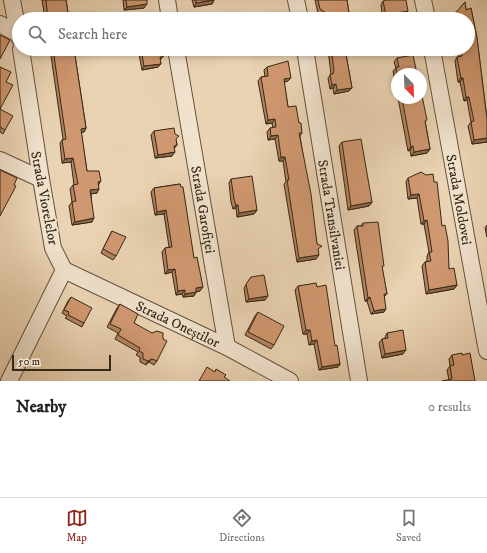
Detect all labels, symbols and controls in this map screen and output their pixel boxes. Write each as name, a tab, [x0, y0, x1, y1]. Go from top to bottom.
search box	[12, 12, 475, 56]
icon: search	[26, 23, 48, 45]
text: Search here	[58, 25, 127, 44]
north arrow	[391, 68, 427, 104]
street label: Strada Viorelelor	[26, 150, 62, 247]
street label: Strada Moldovei	[441, 153, 476, 247]
street label: Strada Transilvaniei	[313, 159, 349, 272]
street label: Strada Garofiței	[186, 165, 219, 255]
street label: Strada Oneștilor	[133, 297, 223, 353]
scale bar	[12, 353, 111, 372]
text: 50 m	[18, 355, 40, 369]
text: Nearby	[16, 396, 66, 418]
text: 0 results	[428, 399, 471, 415]
tab: Map	[66, 507, 88, 545]
tab: Directions	[219, 507, 265, 545]
tab: Saved	[396, 507, 421, 545]

